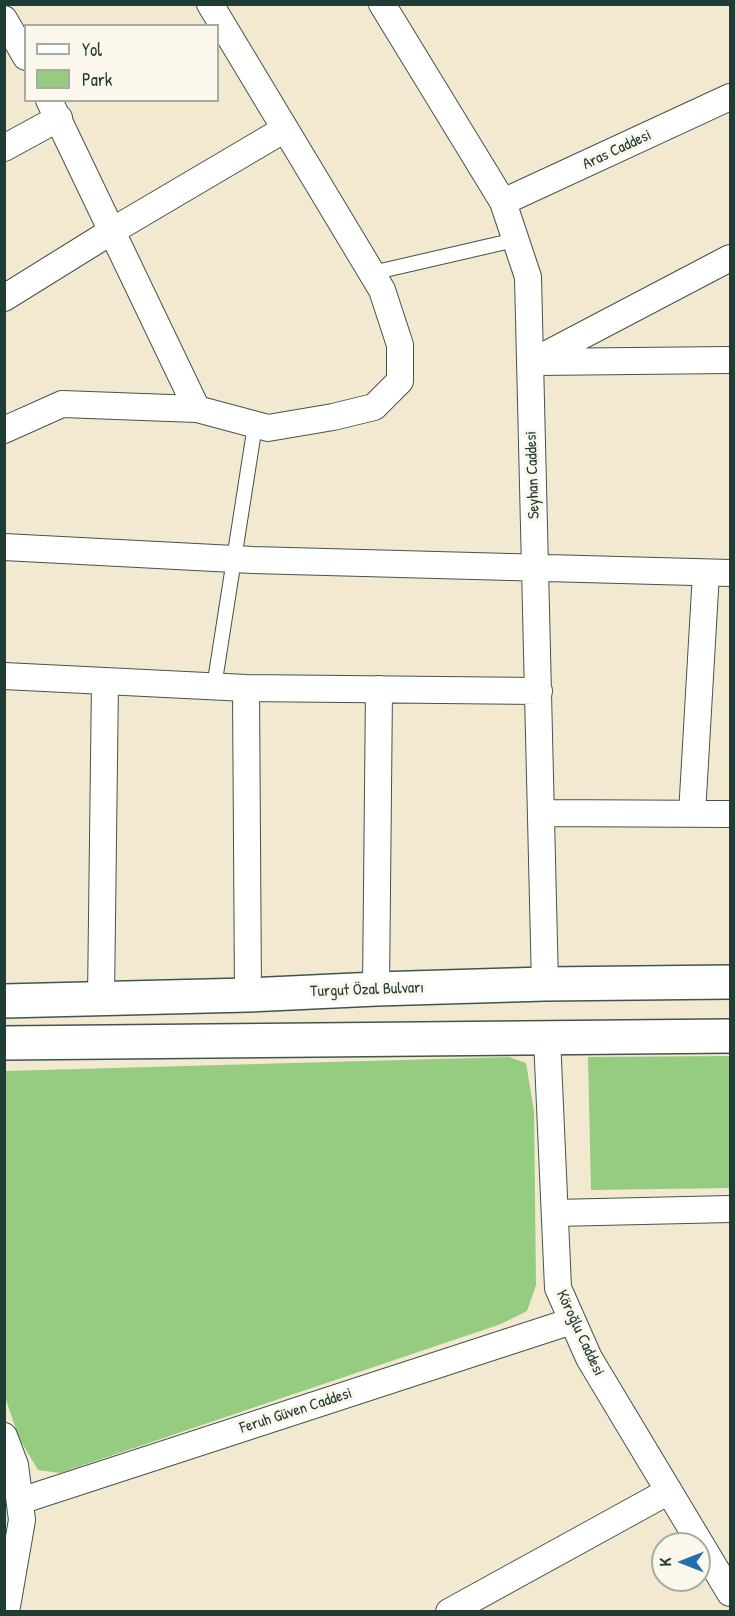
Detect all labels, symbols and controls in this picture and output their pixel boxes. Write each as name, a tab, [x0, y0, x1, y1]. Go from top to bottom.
legend	[24, 24, 219, 102]
text: Yol	[82, 37, 102, 62]
text: Park	[82, 67, 112, 92]
street label: Aras Caddesi	[580, 126, 654, 174]
street label: Seyhan Caddesi	[522, 431, 544, 519]
street label: Turgut Özal Bulvarı	[310, 978, 424, 1002]
street label: Köroğlu Caddesi	[552, 1287, 608, 1379]
street label: Feruh Güven Caddesi	[238, 1384, 354, 1438]
north arrow	[651, 1532, 711, 1592]
text: K	[654, 1558, 676, 1566]

